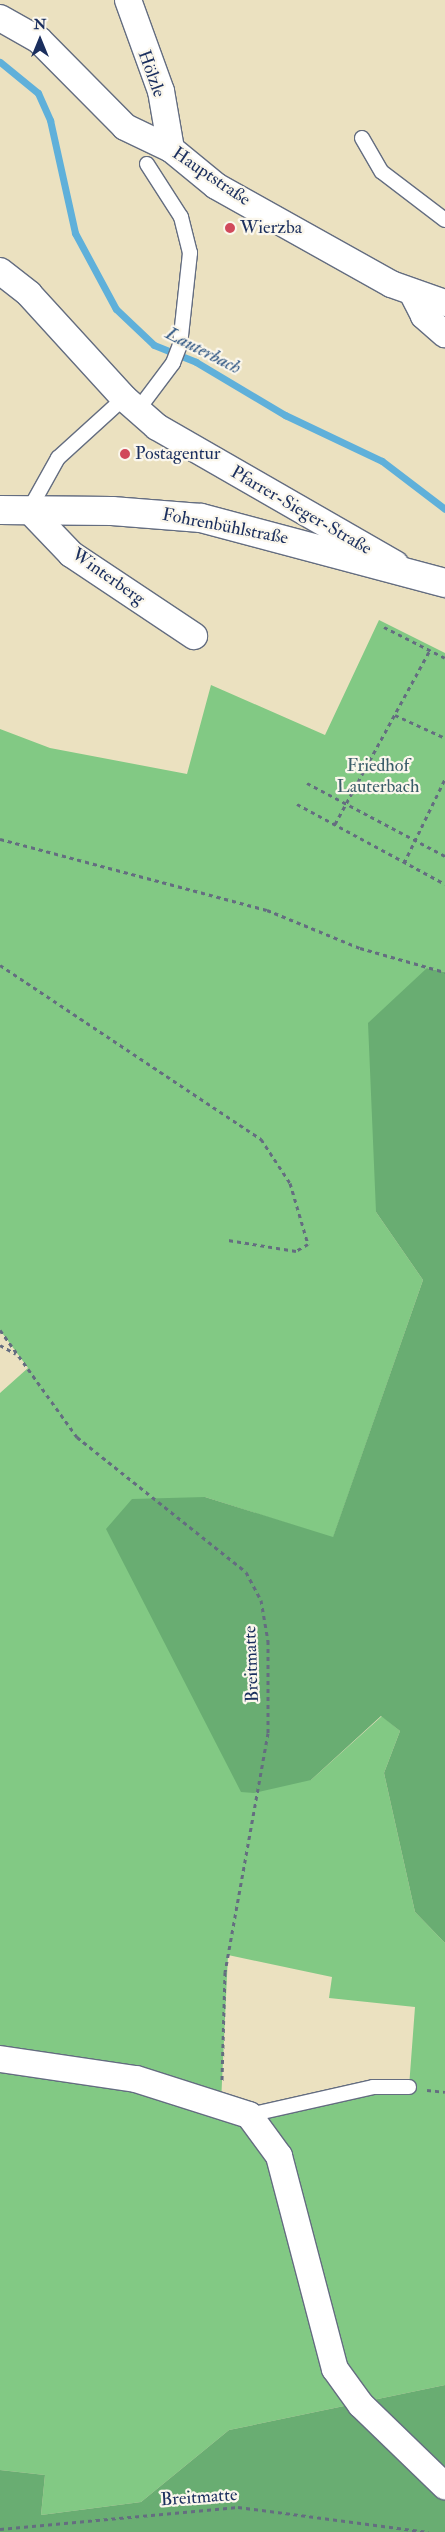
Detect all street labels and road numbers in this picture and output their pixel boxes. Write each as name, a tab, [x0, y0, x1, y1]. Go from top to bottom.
street label: Hölzle	[133, 48, 169, 100]
street label: Hauptstraße	[168, 143, 254, 211]
street label: Pfarrer-Sieger-Straße	[227, 462, 375, 560]
street label: Fohrenbühlstraße	[160, 504, 290, 550]
street label: Winterberg	[67, 544, 149, 610]
street label: Breitmatte	[240, 1625, 264, 1703]
street label: Breitmatte	[160, 2485, 238, 2511]

